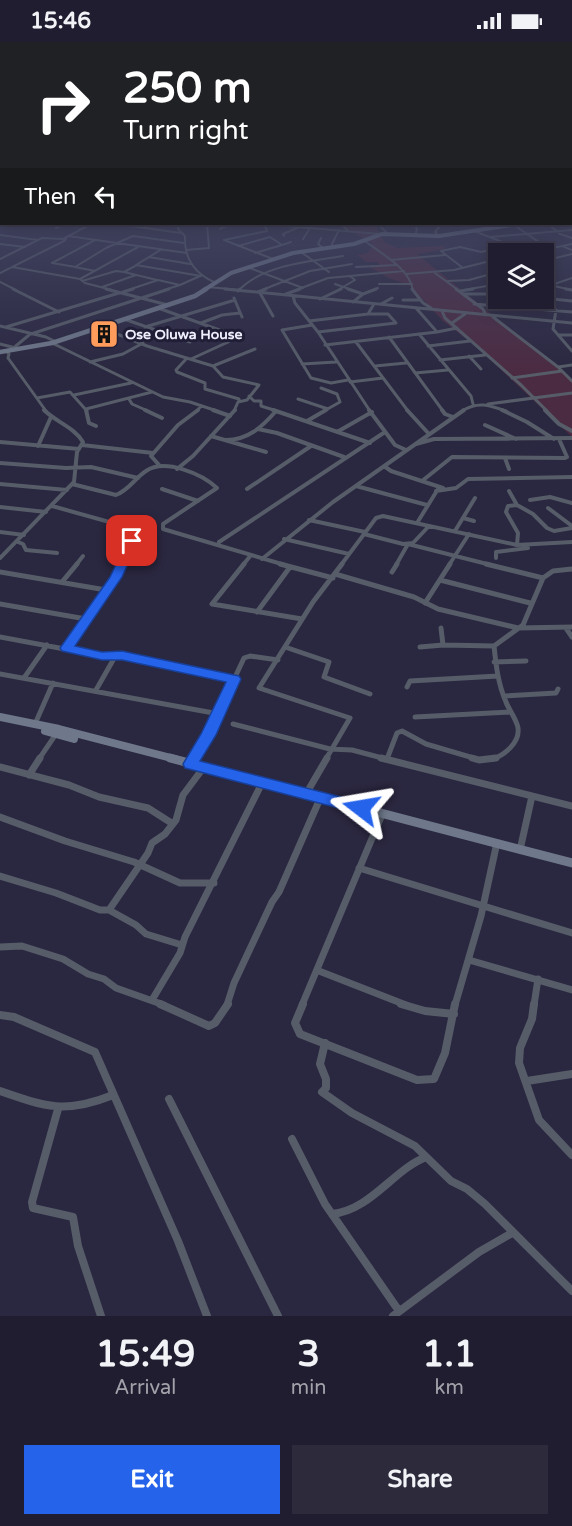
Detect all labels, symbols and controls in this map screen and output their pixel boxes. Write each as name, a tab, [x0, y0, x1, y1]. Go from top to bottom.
text: 15:46	[30, 8, 91, 34]
text: 250 m	[123, 63, 252, 114]
icon: right	[24, 66, 102, 144]
text: Turn right	[123, 114, 249, 147]
icon: left	[89, 180, 122, 213]
text: Then	[24, 184, 77, 210]
map controls	[488, 243, 554, 309]
button: layers	[488, 243, 554, 309]
building icon: Ose Oluwa House	[88, 318, 120, 350]
place label: Ose Oluwa House	[125, 326, 242, 343]
pin	[106, 515, 157, 566]
icon: arrive	[115, 524, 148, 557]
position arrow	[329, 776, 393, 840]
text: 15:49	[96, 1333, 195, 1376]
text: 3	[297, 1333, 320, 1376]
text: 1.1	[422, 1333, 476, 1376]
text: Arrival	[115, 1376, 176, 1400]
text: min	[291, 1376, 326, 1400]
text: km	[435, 1376, 464, 1400]
button: Exit	[24, 1445, 280, 1514]
button: Share	[292, 1445, 548, 1514]

